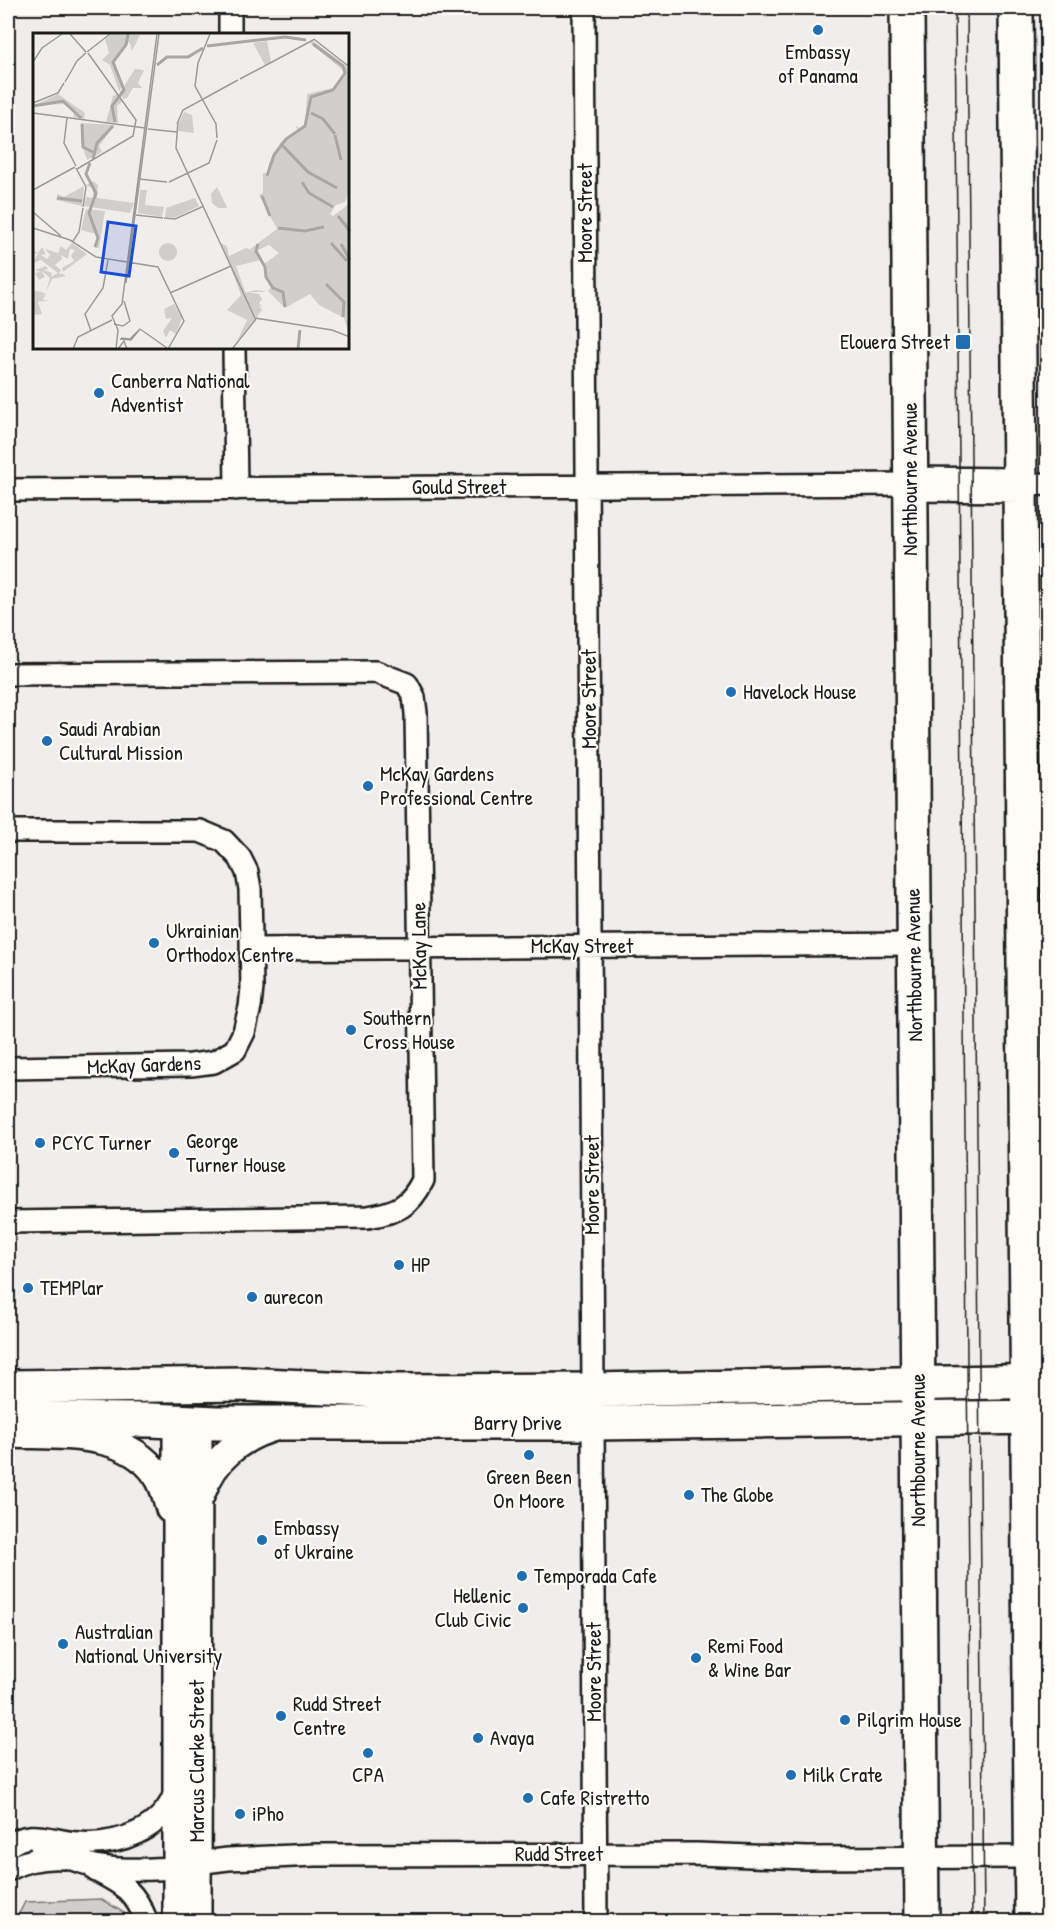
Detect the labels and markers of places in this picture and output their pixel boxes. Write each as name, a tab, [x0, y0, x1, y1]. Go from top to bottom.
marker: Embassy of Panama	[811, 23, 825, 37]
place label: Embassy of Panama	[778, 37, 858, 90]
place label: Elouera Street	[840, 327, 951, 356]
marker: Elouera Street	[954, 333, 972, 351]
place label: Canberra National Adventist	[111, 366, 250, 419]
marker: Canberra National Adventist	[92, 386, 106, 400]
place label: Havelock House	[743, 677, 857, 706]
marker: Havelock House	[724, 685, 738, 699]
place label: Saudi Arabian Cultural Mission	[59, 714, 183, 767]
marker: Saudi Arabian Cultural Mission	[40, 734, 54, 748]
place label: McKay Gardens Professional Centre	[380, 759, 533, 812]
marker: McKay Gardens Professional Centre	[361, 779, 375, 793]
place label: Ukrainian Orthodox Centre	[166, 916, 294, 969]
marker: Ukrainian Orthodox Centre	[147, 936, 161, 950]
place label: Southern Cross House	[363, 1003, 455, 1056]
marker: Southern Cross House	[344, 1023, 358, 1037]
place label: George Turner House	[186, 1126, 286, 1179]
place label: PCYC Turner	[52, 1128, 151, 1157]
marker: PCYC Turner	[33, 1136, 47, 1150]
marker: George Turner House	[167, 1146, 181, 1160]
place label: HP	[411, 1250, 431, 1279]
marker: HP	[392, 1258, 406, 1272]
place label: TEMPlar	[40, 1273, 104, 1302]
marker: TEMPlar	[21, 1281, 35, 1295]
place label: aurecon	[264, 1282, 323, 1311]
marker: aurecon	[245, 1290, 259, 1304]
marker: Green Been On Moore	[522, 1448, 536, 1462]
place label: Green Been On Moore	[486, 1462, 572, 1515]
place label: The Globe	[701, 1480, 774, 1509]
marker: The Globe	[682, 1488, 696, 1502]
place label: Embassy of Ukraine	[274, 1513, 354, 1566]
marker: Embassy of Ukraine	[255, 1533, 269, 1547]
place label: Temporada Cafe	[534, 1561, 657, 1590]
marker: Temporada Cafe	[515, 1569, 529, 1583]
place label: Hellenic Club Civic	[435, 1581, 512, 1634]
marker: Hellenic Club Civic	[516, 1601, 530, 1615]
place label: Australian National University	[75, 1617, 223, 1670]
place label: Remi Food & Wine Bar	[708, 1631, 791, 1684]
marker: Australian National University	[56, 1637, 70, 1651]
marker: Remi Food & Wine Bar	[689, 1651, 703, 1665]
place label: Rudd Street Centre	[293, 1689, 382, 1742]
place label: Pilgrim House	[857, 1705, 962, 1734]
marker: Rudd Street Centre	[274, 1709, 288, 1723]
marker: Pilgrim House	[838, 1713, 852, 1727]
place label: Avaya	[490, 1723, 534, 1752]
marker: Avaya	[471, 1731, 485, 1745]
marker: CPA	[361, 1746, 375, 1760]
place label: CPA	[352, 1760, 384, 1789]
place label: Milk Crate	[803, 1760, 883, 1789]
marker: Milk Crate	[784, 1768, 798, 1782]
place label: Cafe Ristretto	[540, 1783, 649, 1812]
marker: Cafe Ristretto	[521, 1791, 535, 1805]
place label: iPho	[252, 1799, 284, 1828]
marker: iPho	[233, 1807, 247, 1821]

